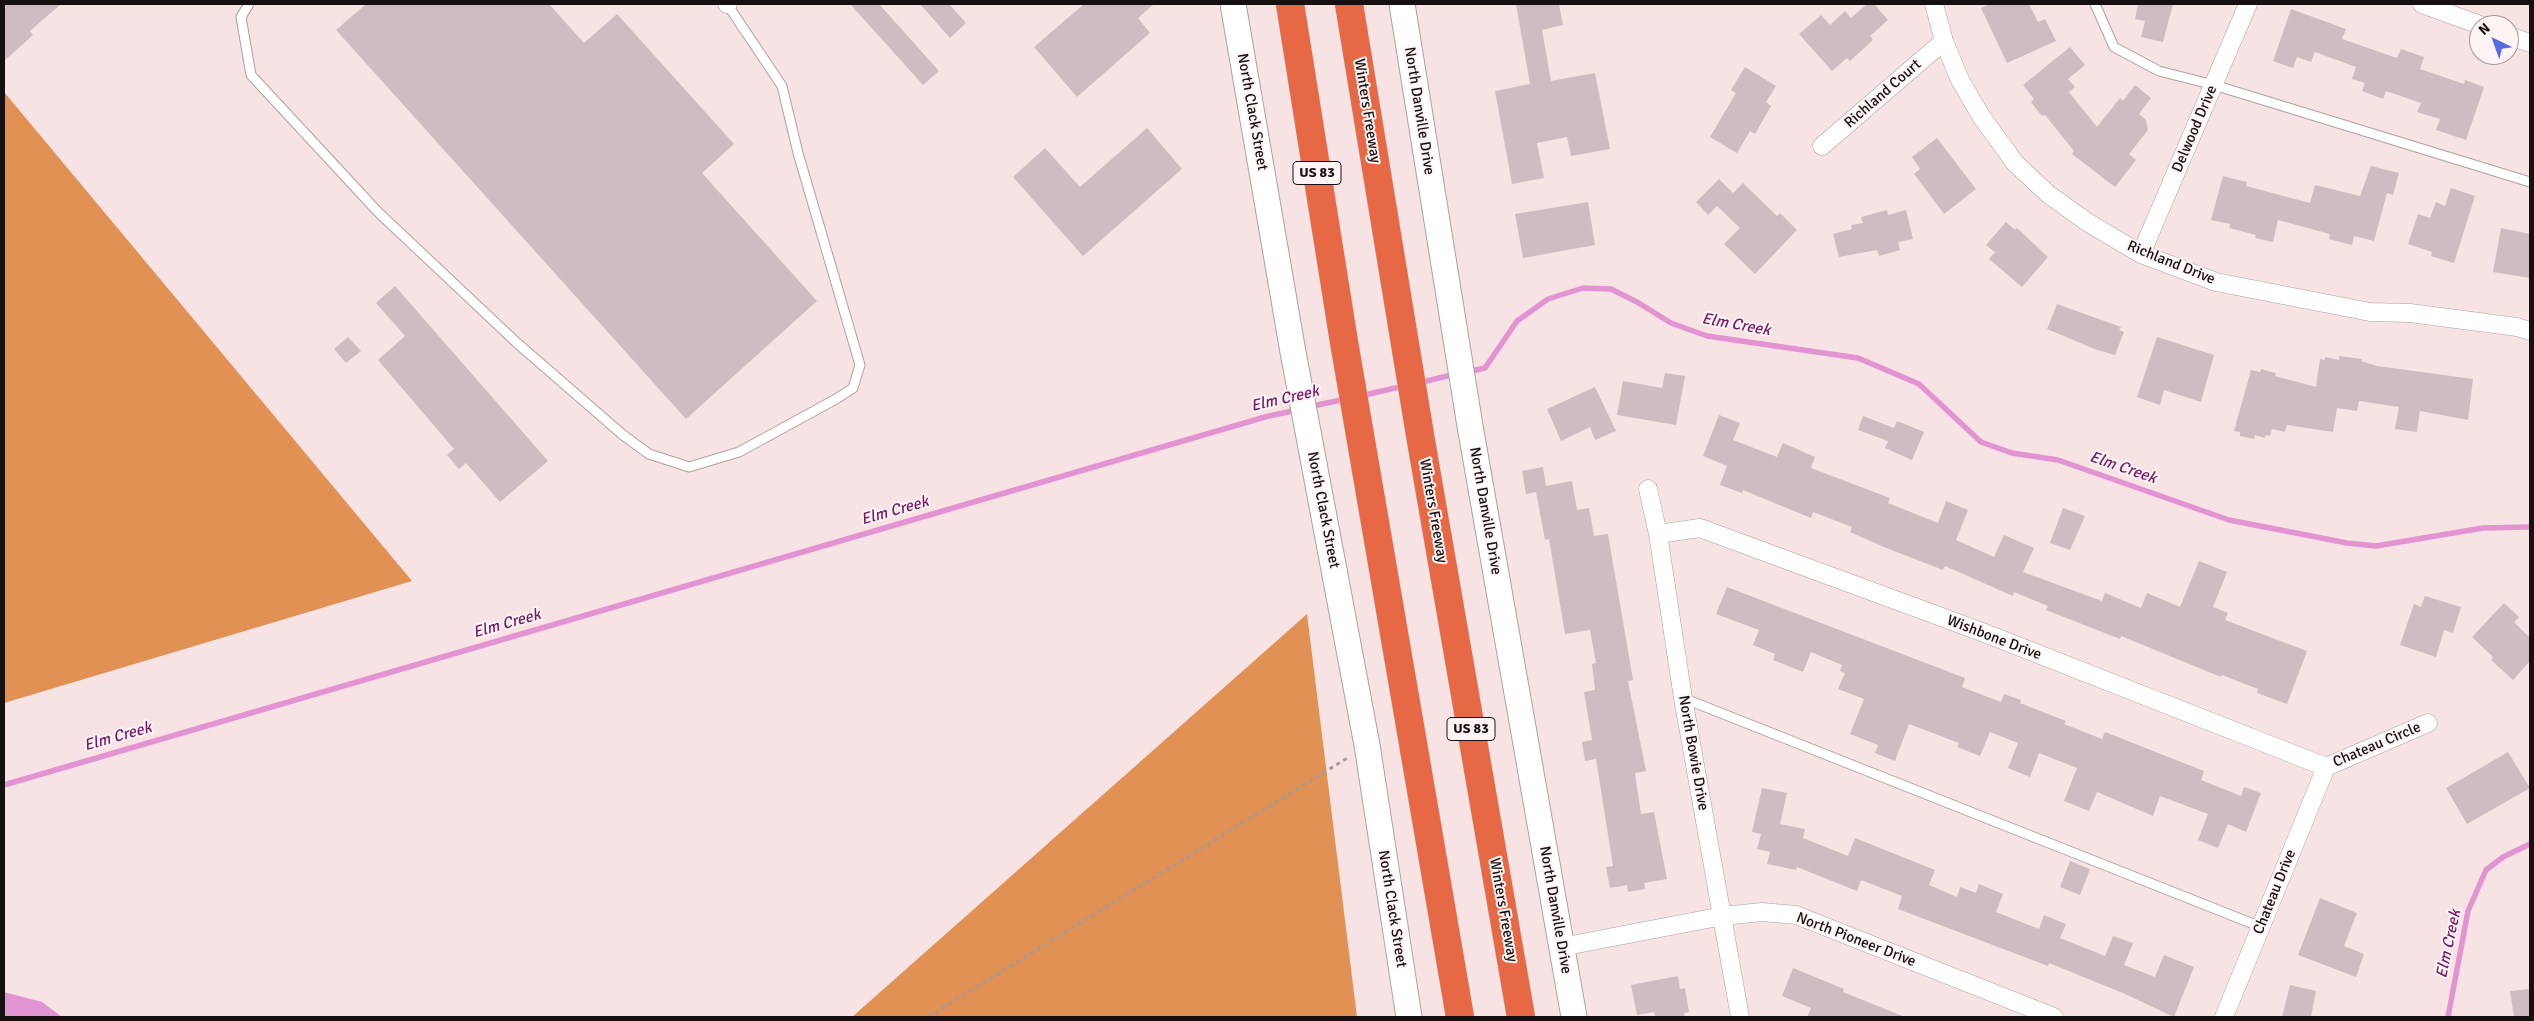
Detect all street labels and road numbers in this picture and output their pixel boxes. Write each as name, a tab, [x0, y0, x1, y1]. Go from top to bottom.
street label: North Danville Drive	[1400, 46, 1438, 176]
street label: North Clack Street	[1233, 52, 1271, 172]
street label: Richland Court	[1841, 56, 1925, 132]
street label: Winters Freeway	[1350, 57, 1384, 165]
street label: Delwood Drive	[2169, 83, 2221, 175]
road number: US 83	[1293, 162, 1341, 184]
street label: Richland Drive	[2124, 237, 2218, 289]
street label: North Danville Drive	[1465, 446, 1505, 576]
street label: North Clack Street	[1303, 450, 1343, 570]
street label: Winters Freeway	[1415, 457, 1451, 565]
street label: Wishbone Drive	[1944, 612, 2044, 664]
street label: North Bowie Drive	[1674, 694, 1712, 812]
road number: US 83	[1447, 718, 1495, 741]
street label: Chateau Circle	[2330, 718, 2424, 772]
street label: North Danville Drive	[1535, 845, 1575, 975]
street label: Chateau Drive	[2250, 847, 2300, 937]
street label: North Clack Street	[1374, 849, 1410, 969]
street label: Winters Freeway	[1485, 856, 1521, 964]
street label: North Pioneer Drive	[1794, 909, 1918, 971]

